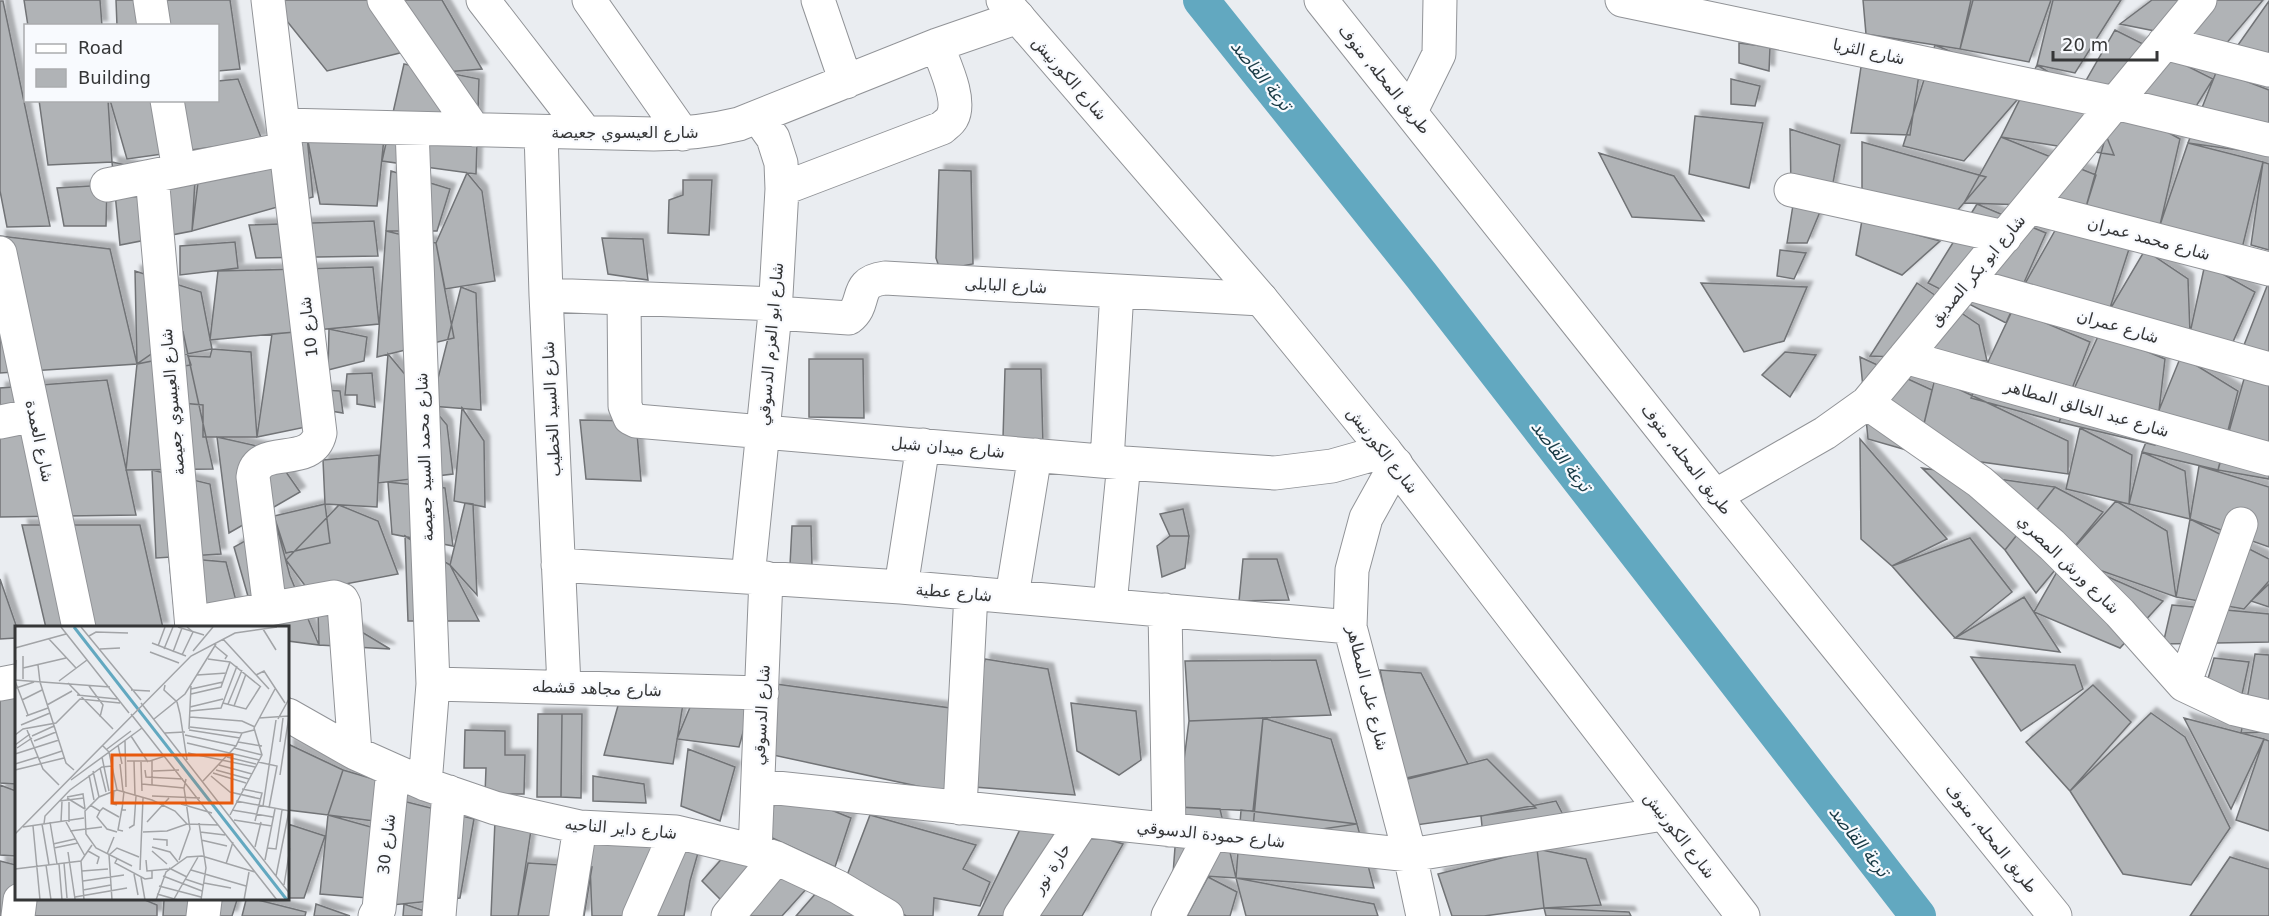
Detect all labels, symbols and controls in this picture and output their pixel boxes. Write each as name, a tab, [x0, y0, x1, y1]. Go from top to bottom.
street label: طريق المحله, منوف	[1334, 21, 1435, 139]
legend	[24, 24, 219, 102]
scale bar	[2053, 24, 2156, 62]
street label: شارع الكورنيش	[1027, 33, 1111, 125]
text: 20 m	[2062, 34, 2108, 55]
water label: ترعة القاصد	[1226, 35, 1298, 117]
street label: شارع الثريا	[1831, 35, 1907, 69]
text: Road	[78, 37, 123, 58]
text: Building	[78, 67, 151, 88]
street label: شارع العيسوي جعيصة	[551, 123, 699, 143]
street label: شارع ابو بكر الصديق	[1925, 211, 2030, 330]
street label: شارع محمد عمران	[2085, 213, 2212, 265]
street label: شارع ابو العزم الدسوقي	[754, 261, 788, 427]
street label: شارع البابلى	[964, 274, 1048, 298]
street label: شارع 10	[295, 295, 323, 358]
street label: شارع عمران	[2074, 306, 2161, 348]
street label: شارع العيسوي جعيصة	[157, 328, 189, 476]
street label: شارع السيد الخطيب	[538, 341, 566, 477]
street label: شارع محمد السيد جعيصة	[412, 372, 438, 542]
street label: شارع عبد الخالق المطاهر	[2001, 376, 2171, 442]
street label: شارع العمدة	[21, 398, 58, 484]
street label: طريق المحله, منوف	[1637, 400, 1736, 519]
street label: شارع الكورنيش	[1342, 403, 1422, 498]
water label: ترعة القاصد	[1526, 416, 1597, 498]
street label: شارع ميدان شبل	[890, 433, 1006, 463]
street label: شارع ورش المصري	[2013, 511, 2124, 619]
street label: شارع عطية	[915, 580, 993, 606]
street label: شارع على المطاهر	[1342, 623, 1392, 753]
inset map	[15, 626, 290, 901]
street label: شارع الدسوقي	[749, 664, 775, 766]
street label: شارع مجاهد قشطه	[532, 677, 662, 701]
street label: طريق المحله, منوف	[1941, 780, 2042, 898]
street label: شارع الكورنيش	[1639, 788, 1719, 883]
water label: ترعة القاصد	[1824, 801, 1895, 883]
street label: شارع 30	[374, 813, 400, 875]
street label: شارع داير الناحيه	[564, 814, 678, 844]
street label: شارع حمودة الدسوقي	[1136, 817, 1286, 853]
street label: حارة نور	[1028, 839, 1076, 898]

